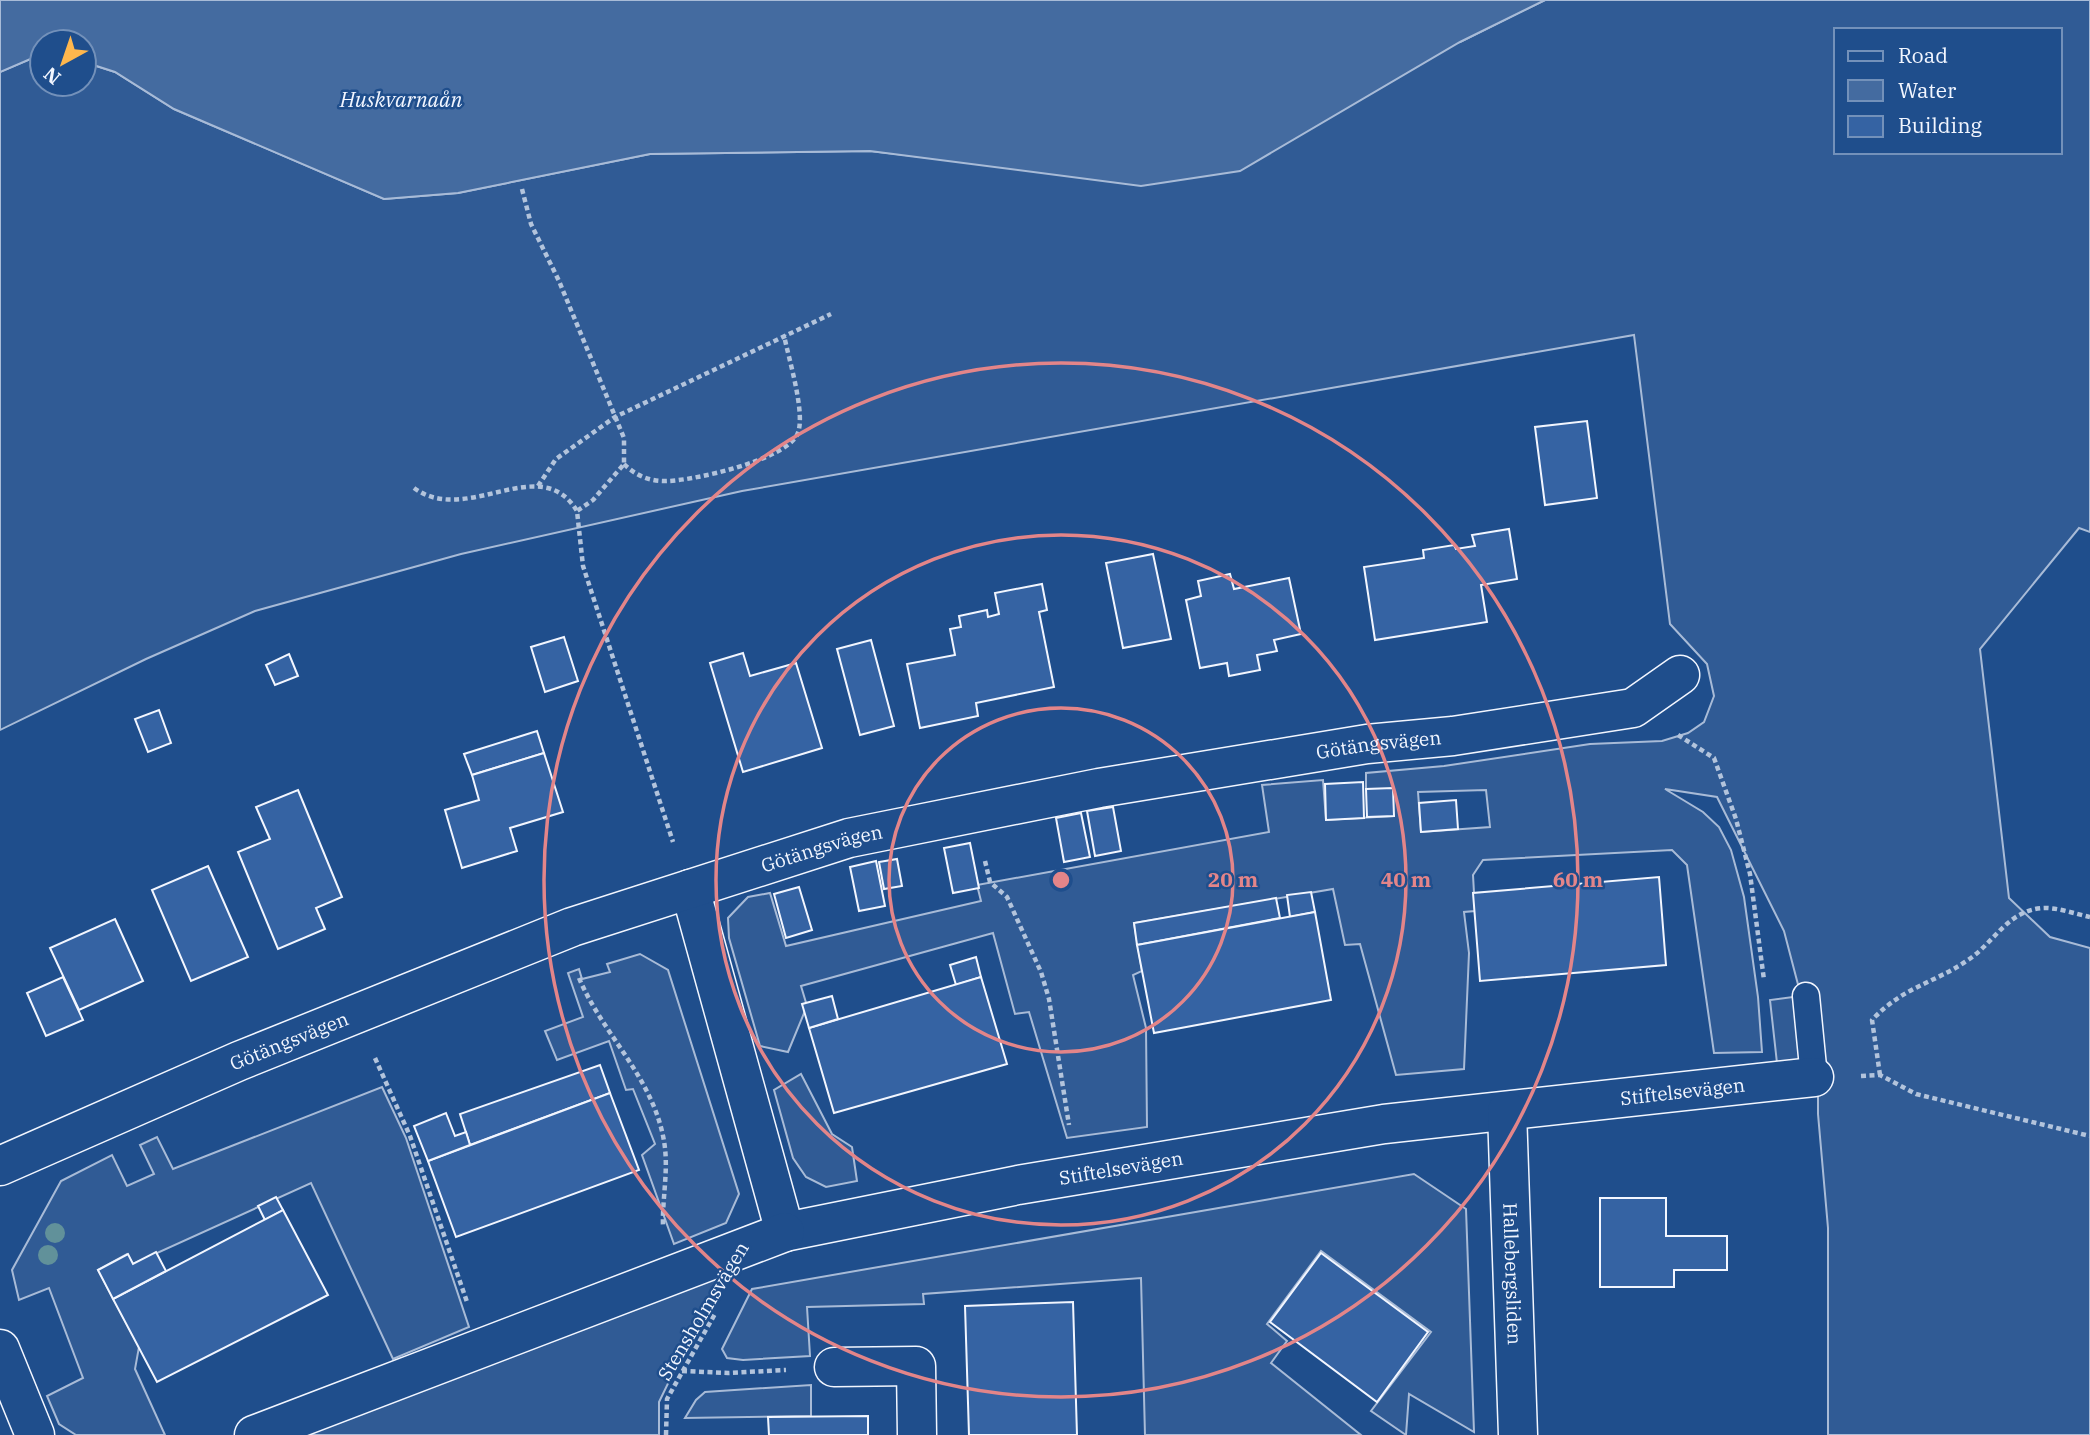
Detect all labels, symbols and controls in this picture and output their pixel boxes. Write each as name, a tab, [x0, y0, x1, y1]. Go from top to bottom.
north arrow	[28, 28, 98, 98]
legend	[1834, 28, 2062, 154]
text: Road	[1898, 41, 1948, 69]
text: N	[39, 62, 66, 90]
text: Water	[1898, 76, 1957, 104]
water label: Huskvarnaån	[339, 85, 462, 113]
text: Building	[1898, 111, 1983, 139]
street label: Götängsvägen	[1314, 725, 1442, 764]
street label: Götängsvägen	[758, 820, 885, 878]
text: 20 m	[1208, 865, 1258, 893]
text: 40 m	[1381, 865, 1431, 893]
text: 60 m	[1553, 865, 1603, 893]
centre of rings	[1049, 868, 1073, 892]
street label: Götängsvägen	[226, 1006, 352, 1076]
street label: Stiftelsevägen	[1619, 1073, 1746, 1110]
street label: Stiftelsevägen	[1057, 1146, 1185, 1190]
street label: Hallebergsliden	[1498, 1202, 1527, 1345]
street label: Stensholmsvägen	[652, 1237, 754, 1385]

